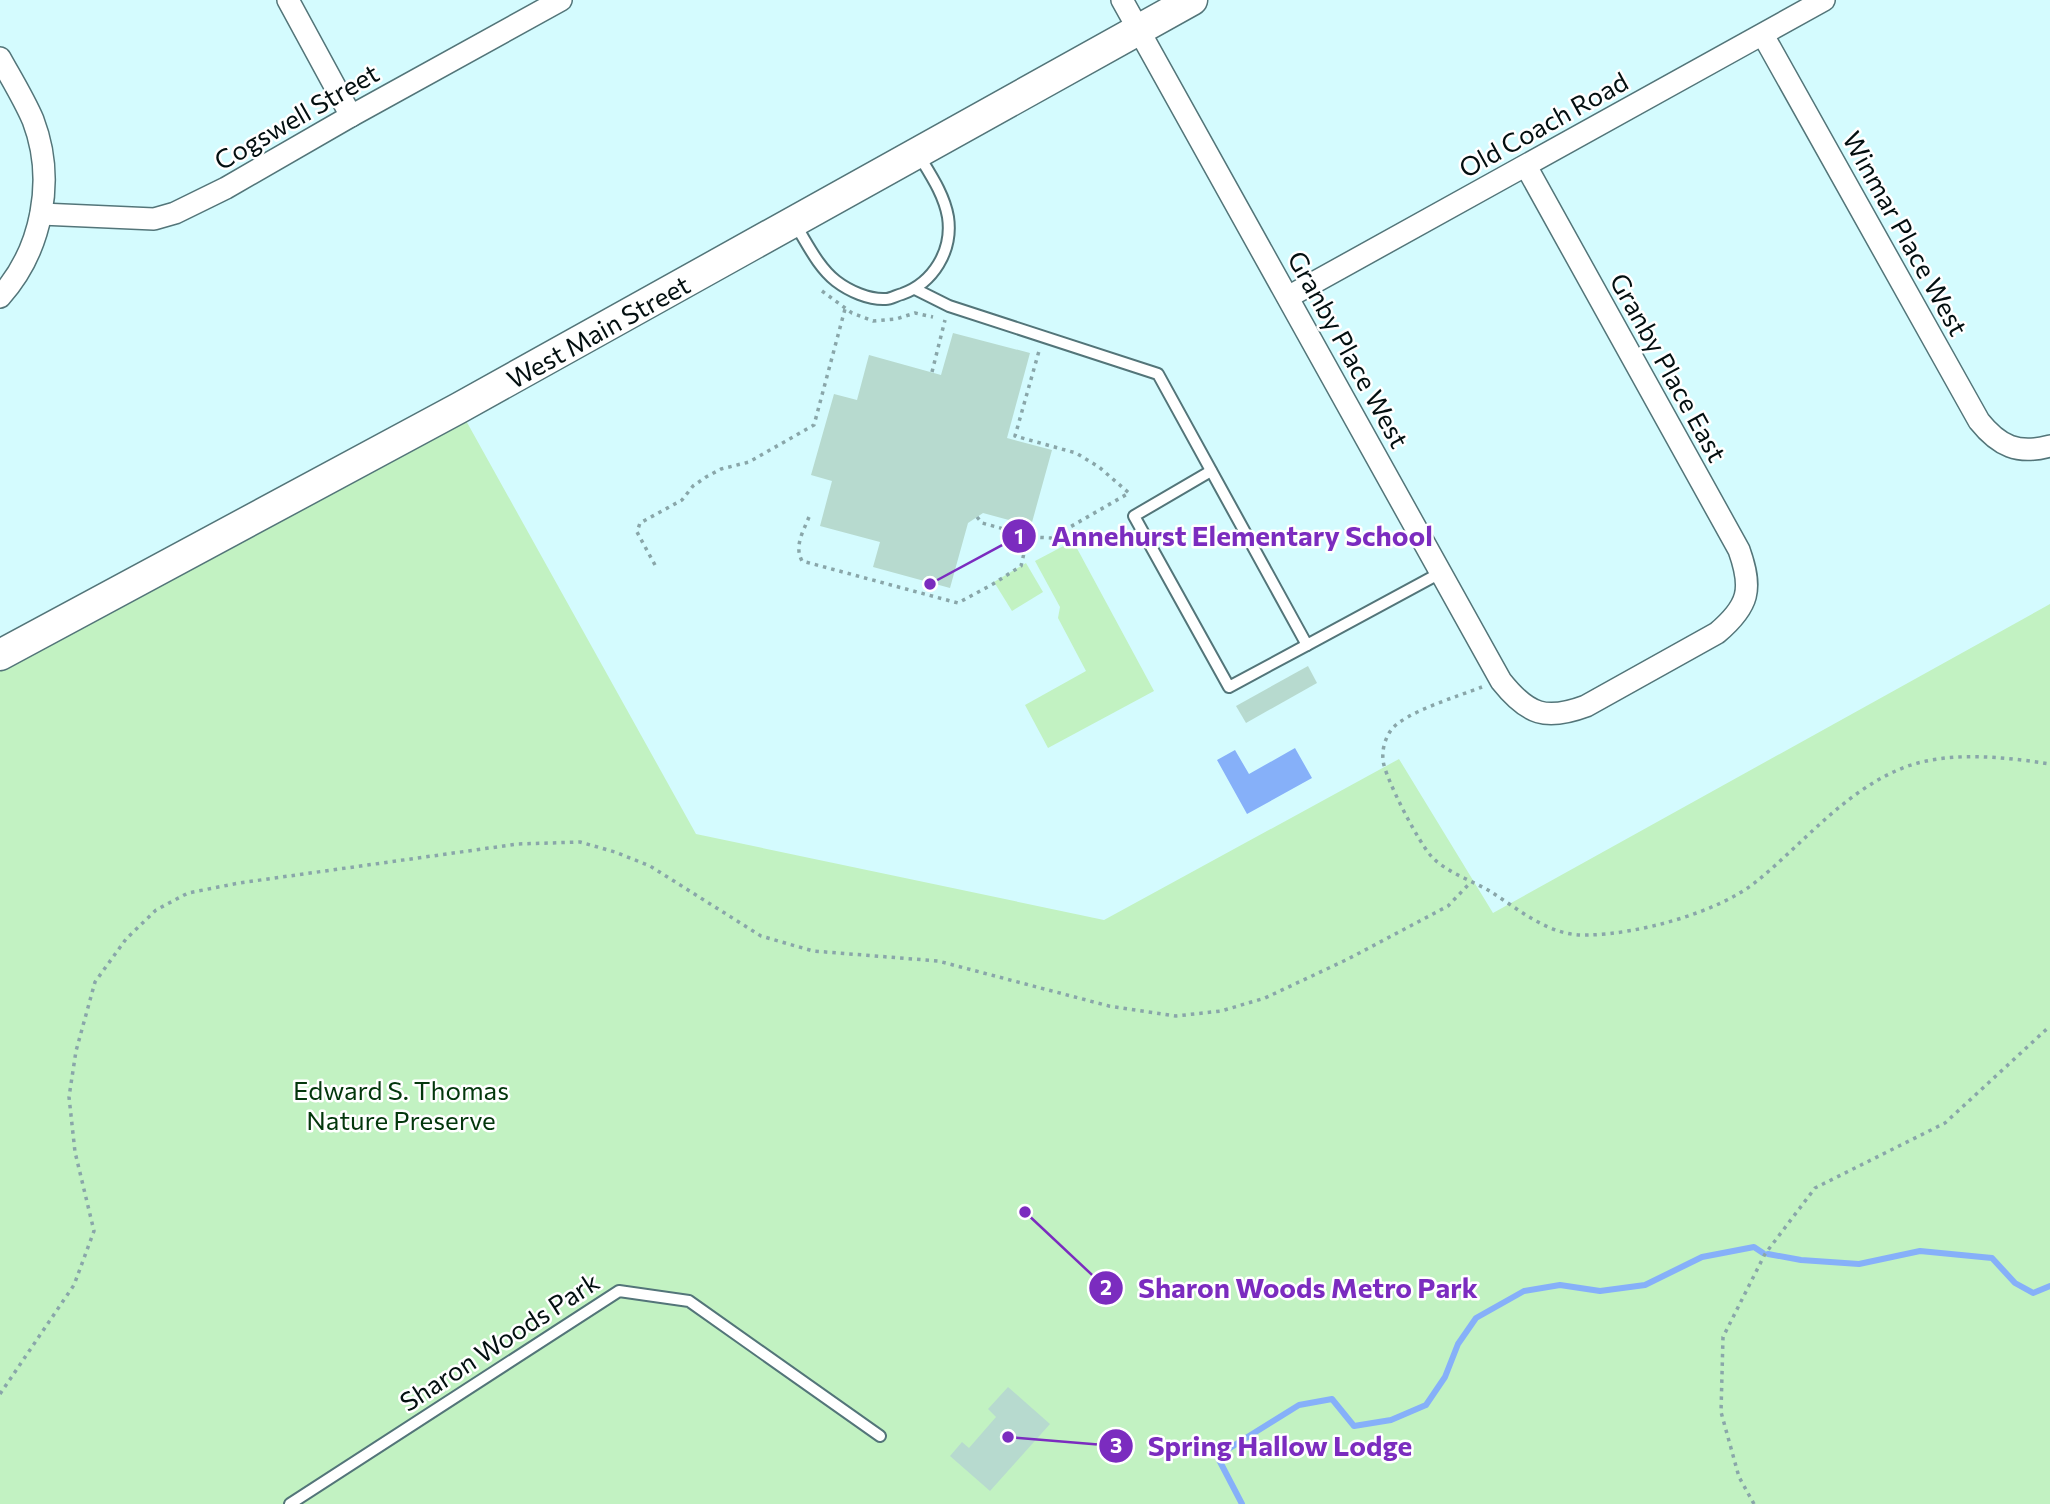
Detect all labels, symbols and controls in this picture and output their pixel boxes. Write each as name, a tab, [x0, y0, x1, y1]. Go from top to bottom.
street label: Cogswell Street	[208, 56, 384, 176]
street label: Old Coach Road	[1453, 65, 1633, 183]
street label: Winmar Place West	[1837, 125, 1975, 341]
street label: Granby Place West	[1282, 245, 1416, 453]
street label: Granby Place East	[1604, 267, 1734, 467]
street label: West Main Street	[501, 268, 695, 394]
callout: Annehurst Elementary School	[1002, 512, 1446, 561]
text: Annehurst Elementary School	[1051, 518, 1433, 552]
text: 1	[1014, 523, 1024, 548]
park label: Edward S. Thomas Nature Preserve	[293, 1074, 509, 1135]
callout: Sharon Woods Metro Park	[1089, 1263, 1492, 1312]
street label: Sharon Woods Park	[394, 1265, 604, 1417]
text: Sharon Woods Metro Park	[1138, 1270, 1478, 1304]
text: 2	[1100, 1274, 1112, 1299]
callout: Spring Hallow Lodge	[1099, 1421, 1426, 1470]
text: Spring Hallow Lodge	[1148, 1428, 1412, 1462]
text: 3	[1110, 1432, 1122, 1457]

